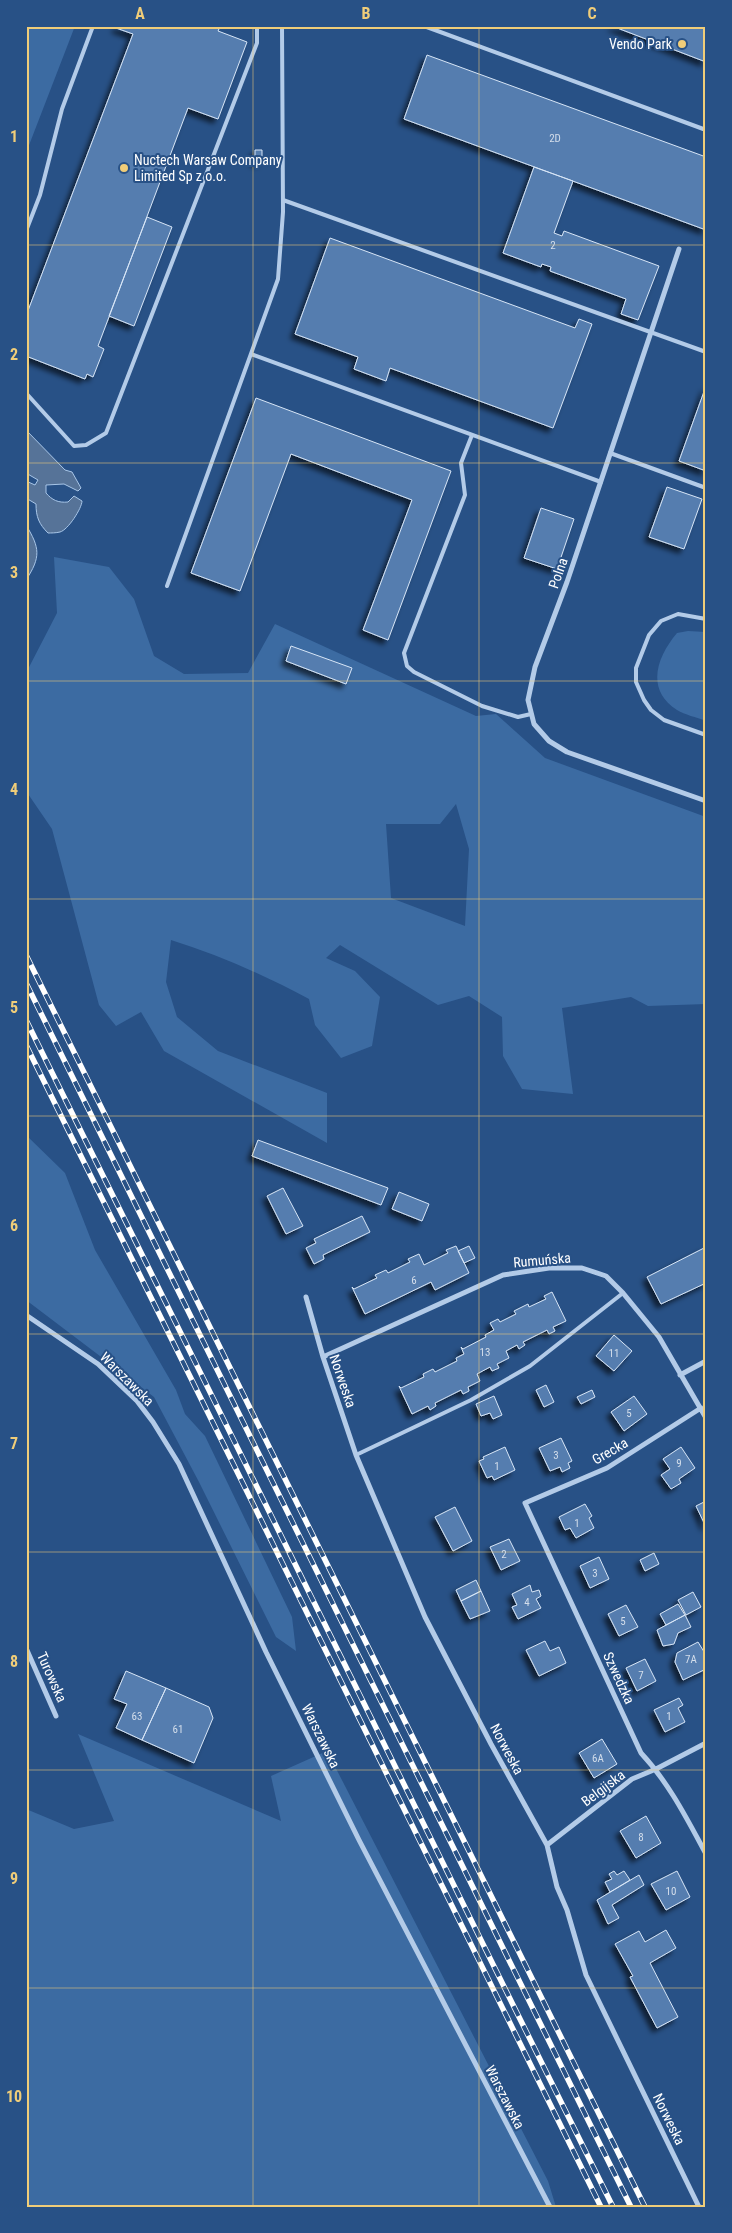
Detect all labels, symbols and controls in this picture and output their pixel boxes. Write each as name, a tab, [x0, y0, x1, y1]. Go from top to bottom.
text: A	[135, 4, 145, 23]
text: B	[362, 4, 371, 23]
text: C	[587, 4, 597, 23]
place label: Vendo Park	[609, 36, 673, 52]
marker: Vendo Park	[676, 38, 688, 50]
text: 1	[10, 127, 18, 146]
house number: 2D	[549, 132, 561, 145]
place label: Nuctech Warsaw Company Limited Sp z o.o.	[134, 152, 282, 184]
marker: Nuctech Warsaw Company Limited Sp z o.o.	[118, 162, 130, 174]
house number: 2	[550, 239, 556, 252]
text: 2	[10, 345, 18, 364]
street label: Polna	[545, 556, 571, 590]
text: 3	[10, 563, 18, 582]
text: 4	[10, 780, 18, 799]
text: 5	[10, 998, 18, 1017]
text: 6	[10, 1216, 18, 1235]
street label: Rumuńska	[513, 1250, 571, 1270]
house number: 6	[411, 1274, 417, 1287]
house number: 13	[480, 1346, 490, 1359]
house number: 11	[609, 1347, 619, 1360]
street label: Warszawska	[97, 1349, 157, 1409]
street label: Norweska	[326, 1352, 360, 1410]
house number: 5	[626, 1407, 632, 1420]
text: 7	[10, 1434, 18, 1453]
street label: Grecka	[589, 1434, 631, 1468]
house number: 3	[553, 1449, 559, 1462]
house number: 9	[676, 1457, 682, 1470]
house number: 1	[494, 1460, 500, 1473]
house number: 1	[574, 1517, 580, 1530]
house number: 2	[501, 1548, 507, 1561]
house number: 3	[592, 1567, 598, 1580]
house number: 4	[524, 1596, 530, 1609]
house number: 5	[620, 1615, 626, 1628]
street label: Turowska	[34, 1650, 70, 1704]
street label: Szwedzka	[600, 1650, 638, 1706]
text: 8	[10, 1652, 18, 1671]
house number: 7A	[685, 1653, 698, 1666]
house number: 7	[638, 1669, 644, 1682]
street label: Warszawska	[299, 1701, 343, 1771]
house number: 63	[132, 1710, 142, 1723]
house number: 1	[666, 1710, 672, 1723]
street label: Norweska	[487, 1721, 527, 1777]
house number: 61	[173, 1723, 183, 1736]
house number: 6A	[592, 1752, 605, 1765]
street label: Belgijska	[578, 1767, 628, 1809]
house number: 8	[638, 1831, 644, 1844]
text: 9	[10, 1869, 18, 1888]
house number: 10	[666, 1885, 676, 1898]
street label: Warszawska	[482, 2063, 528, 2131]
text: 10	[6, 2087, 22, 2106]
street label: Norweska	[650, 2091, 688, 2147]

